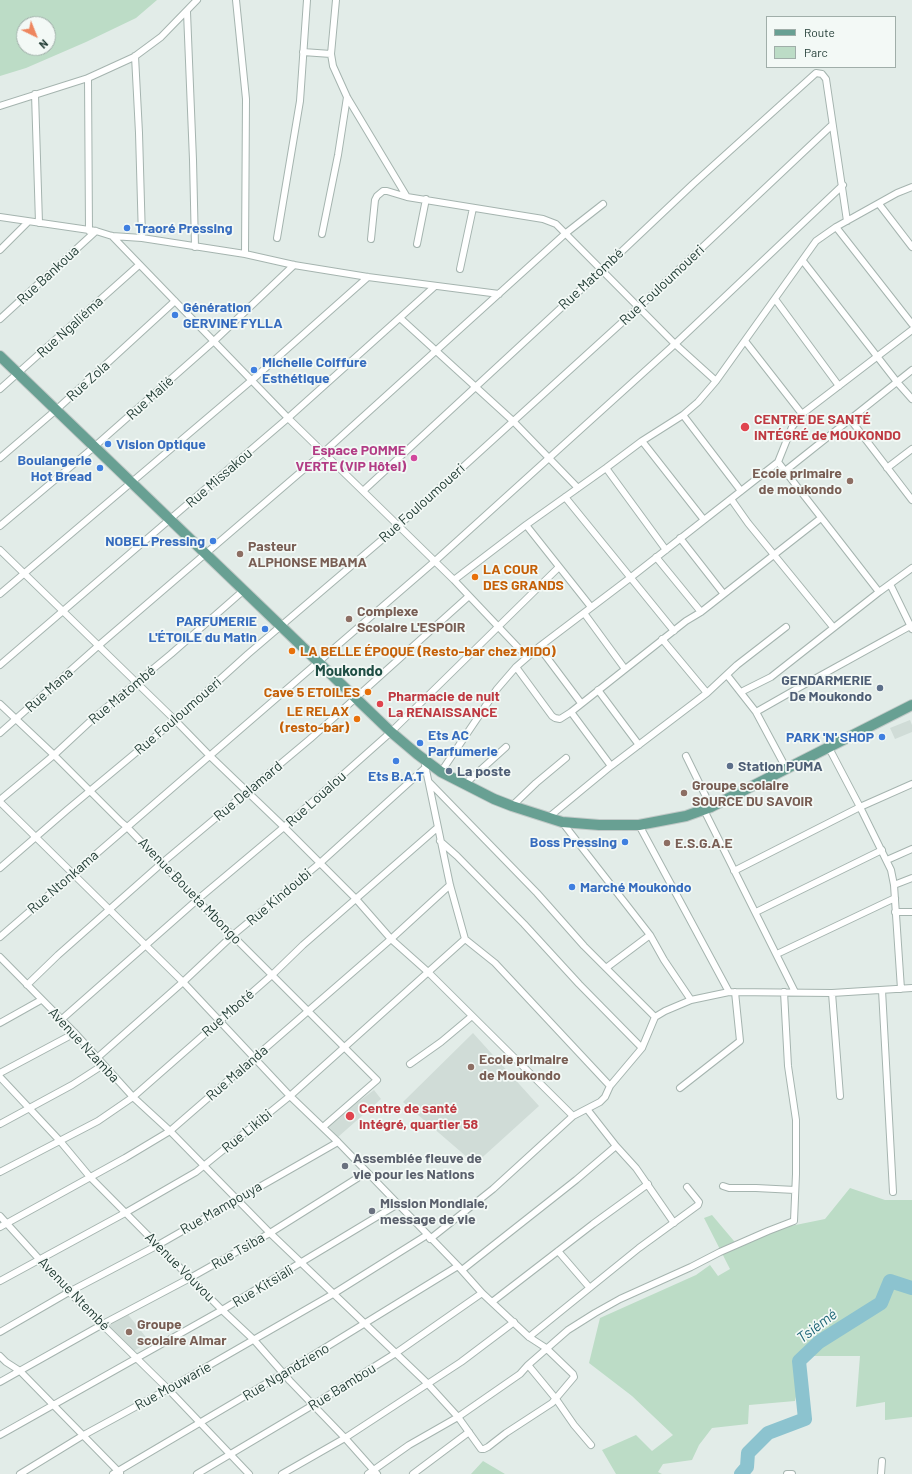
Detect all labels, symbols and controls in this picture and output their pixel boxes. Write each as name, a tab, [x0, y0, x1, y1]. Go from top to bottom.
north arrow	[16, 16, 56, 56]
legend	[766, 16, 896, 68]
text: Route	[804, 25, 835, 39]
text: N	[37, 37, 51, 52]
text: Parc	[804, 45, 828, 59]
place label: Traoré Pressing	[135, 220, 233, 236]
marker: Traoré Pressing	[122, 223, 132, 233]
street label: Rue Fouloumoueri	[616, 241, 708, 329]
street label: Rue Bankoua	[13, 242, 83, 308]
street label: Rue Matombé	[555, 245, 627, 313]
street label: Rue Ngaliéma	[33, 293, 107, 361]
place label: Génération GERVINE FYLLA	[183, 299, 283, 332]
marker: Génération GERVINE FYLLA	[170, 310, 180, 320]
place label: Michelle Coiffure Esthétique	[262, 354, 367, 386]
street label: Rue Zola	[63, 357, 113, 405]
marker: Michelle Coiffure Esthétique	[249, 365, 259, 375]
street label: Rue Malié	[123, 372, 177, 424]
place label: CENTRE DE SANTÉ INTÉGRÉ de MOUKONDO	[754, 411, 901, 444]
marker: CENTRE DE SANTÉ INTÉGRÉ de MOUKONDO	[739, 421, 751, 433]
place label: Vision Optique	[116, 436, 206, 452]
marker: Vision Optique	[103, 439, 113, 449]
place label: Espace POMME VERTE (VIP Hôtel)	[296, 442, 406, 474]
street label: Rue Missakou	[182, 445, 256, 511]
place label: Boulangerie Hot Bread	[17, 452, 92, 484]
marker: Espace POMME VERTE (VIP Hôtel)	[409, 453, 419, 463]
street label: Rue Fouloumoueri	[376, 460, 468, 546]
marker: Boulangerie Hot Bread	[95, 463, 105, 473]
place label: Ecole primaire de moukondo	[752, 465, 842, 498]
marker: Ecole primaire de moukondo	[845, 476, 855, 486]
place label: NOBEL Pressing	[105, 533, 205, 549]
marker: NOBEL Pressing	[208, 536, 218, 546]
place label: Pasteur ALPHONSE MBAMA	[248, 538, 367, 570]
marker: Pasteur ALPHONSE MBAMA	[235, 549, 245, 559]
place label: LA COUR DES GRANDS	[483, 561, 564, 594]
marker: LA COUR DES GRANDS	[470, 572, 480, 582]
place label: Complexe Scolaire L'ESPOIR	[357, 603, 465, 636]
place label: PARFUMERIE L'ÉTOILE du Matin	[149, 613, 257, 646]
marker: Complexe Scolaire L'ESPOIR	[344, 614, 354, 624]
marker: PARFUMERIE L'ÉTOILE du Matin	[260, 624, 270, 634]
place label: LA BELLE ÉPOQUE (Resto-bar chez MIDO)	[300, 643, 556, 659]
marker: LA BELLE ÉPOQUE (Resto-bar chez MIDO)	[287, 646, 297, 656]
street label: Rue Matombé	[85, 662, 159, 728]
district label: Moukondo	[315, 662, 383, 680]
street label: Rue Mana	[22, 664, 76, 716]
place label: GENDARMERIE De Moukondo	[781, 672, 872, 704]
street label: Rue Fouloumoueri	[131, 674, 225, 758]
marker: GENDARMERIE De Moukondo	[875, 683, 885, 693]
place label: Cave 5 ETOILES	[264, 684, 360, 700]
marker: Cave 5 ETOILES	[363, 687, 373, 697]
place label: Pharmacie de nuit La RENAISSANCE	[388, 688, 500, 720]
marker: Pharmacie de nuit La RENAISSANCE	[375, 699, 385, 709]
place label: LE RELAX (resto-bar)	[280, 703, 349, 736]
marker: LE RELAX (resto-bar)	[352, 714, 362, 724]
place label: Ets AC Parfumerie	[428, 727, 498, 760]
place label: PARK 'N' SHOP	[786, 729, 874, 745]
marker: PARK 'N' SHOP	[877, 732, 887, 742]
marker: Ets AC Parfumerie	[415, 738, 425, 748]
marker: Ets B.A.T	[391, 756, 401, 766]
street label: Rue Delamard	[210, 757, 286, 825]
place label: Station PUMA	[738, 758, 823, 774]
marker: Station PUMA	[725, 761, 735, 771]
place label: La poste	[457, 763, 511, 779]
marker: La poste	[444, 766, 454, 776]
street label: Rue Loualou	[283, 768, 349, 830]
place label: Ets B.A.T	[368, 768, 424, 784]
place label: Groupe scolaire SOURCE DU SAVOIR	[692, 777, 813, 810]
marker: Groupe scolaire SOURCE DU SAVOIR	[679, 788, 689, 798]
street label: Avenue Boueta Mbongo	[135, 834, 245, 948]
place label: Boss Pressing	[530, 834, 617, 850]
place label: E.S.G.A.E	[675, 835, 733, 851]
marker: Boss Pressing	[620, 837, 630, 847]
marker: E.S.G.A.E	[662, 838, 672, 848]
street label: Rue Ntonkama	[24, 847, 102, 917]
street label: Rue Kindoubi	[243, 865, 315, 929]
place label: Marché Moukondo	[580, 879, 692, 895]
marker: Marché Moukondo	[567, 882, 577, 892]
street label: Rue Mboté	[198, 986, 258, 1040]
street label: Avenue Nzamba	[45, 1004, 123, 1086]
street label: Rue Malanda	[203, 1042, 271, 1104]
place label: Ecole primaire de Moukondo	[479, 1051, 569, 1084]
marker: Ecole primaire de Moukondo	[466, 1062, 476, 1072]
place label: Centre de santé intégré, quartier 58	[359, 1100, 478, 1132]
street label: Rue Likibi	[219, 1106, 275, 1156]
marker: Centre de santé intégré, quartier 58	[344, 1110, 356, 1122]
place label: Assemblée fleuve de vie pour les Nations	[353, 1150, 482, 1182]
marker: Assemblée fleuve de vie pour les Nations	[340, 1161, 350, 1171]
street label: Rue Mampouya	[177, 1178, 265, 1238]
place label: Mission Mondiale, message de vie	[380, 1195, 488, 1228]
marker: Mission Mondiale, message de vie	[367, 1206, 377, 1216]
street label: Avenue Vouvou	[142, 1229, 218, 1305]
street label: Rue Tsiba	[208, 1229, 268, 1273]
street label: Avenue Ntembé	[35, 1254, 113, 1334]
street label: Rue Kitsiali	[230, 1261, 296, 1311]
water label: Tsiémé	[793, 1305, 841, 1347]
place label: Groupe scolaire Almar	[137, 1316, 227, 1348]
marker: Groupe scolaire Almar	[124, 1327, 134, 1337]
street label: Rue Ngandzieno	[240, 1340, 332, 1404]
street label: Rue Mouwarie	[132, 1358, 214, 1414]
street label: Rue Bambou	[305, 1360, 379, 1414]

